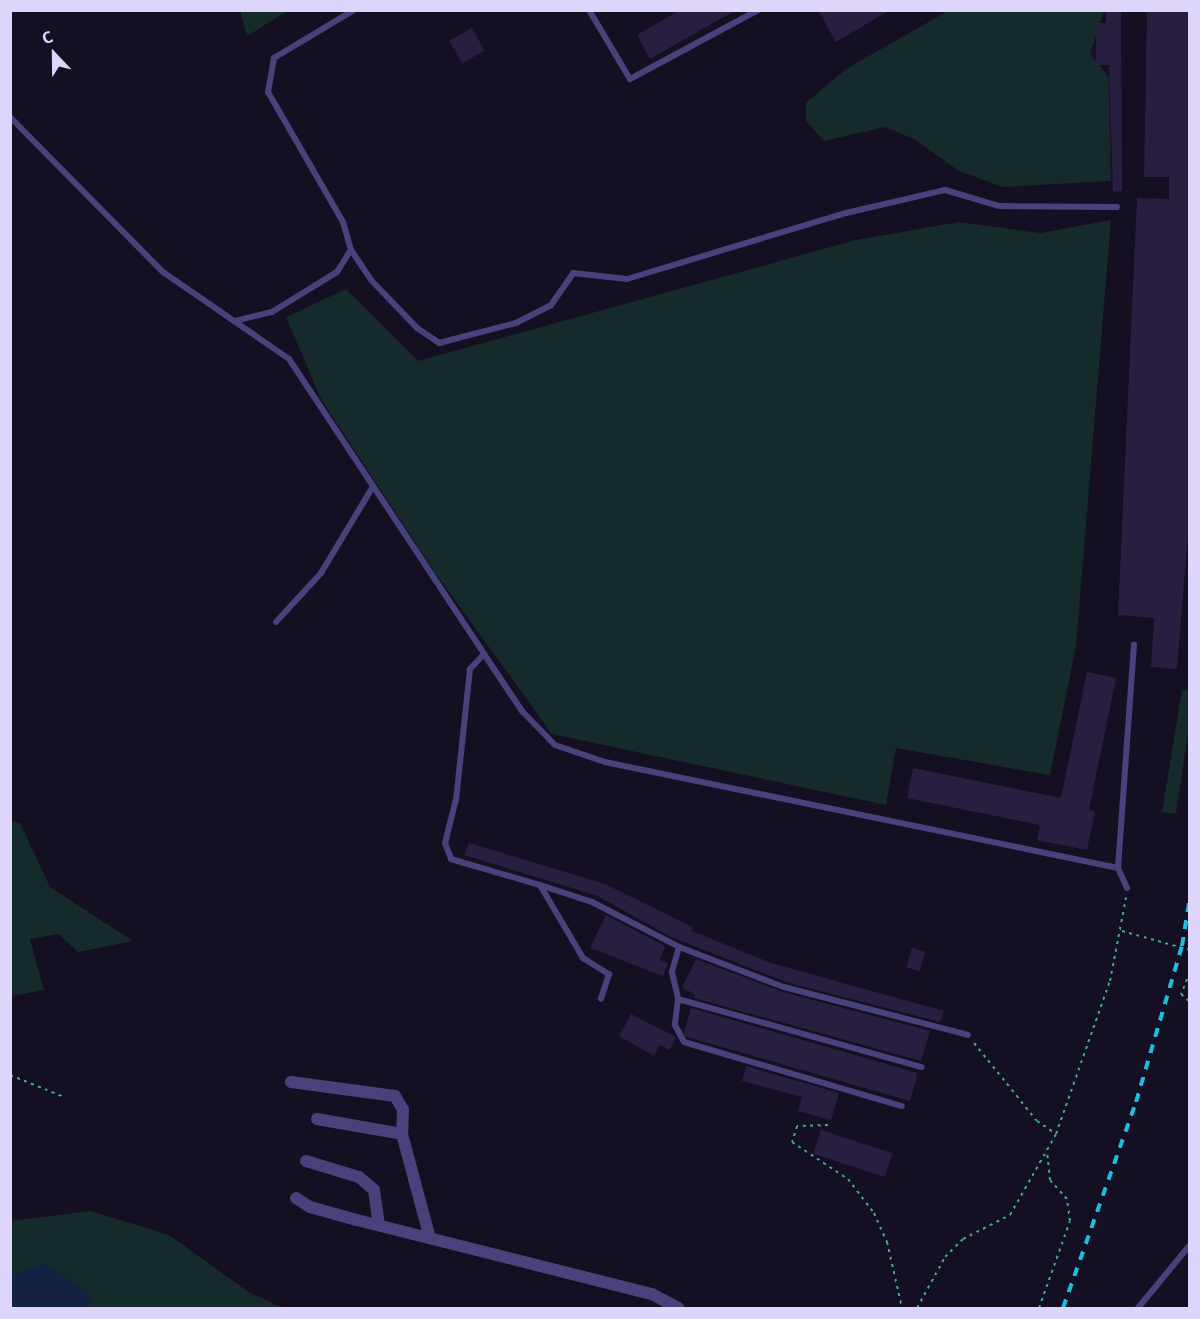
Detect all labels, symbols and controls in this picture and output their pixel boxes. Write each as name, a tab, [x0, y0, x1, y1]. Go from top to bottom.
north arrow	[24, 24, 84, 84]
text: С	[38, 25, 56, 49]

